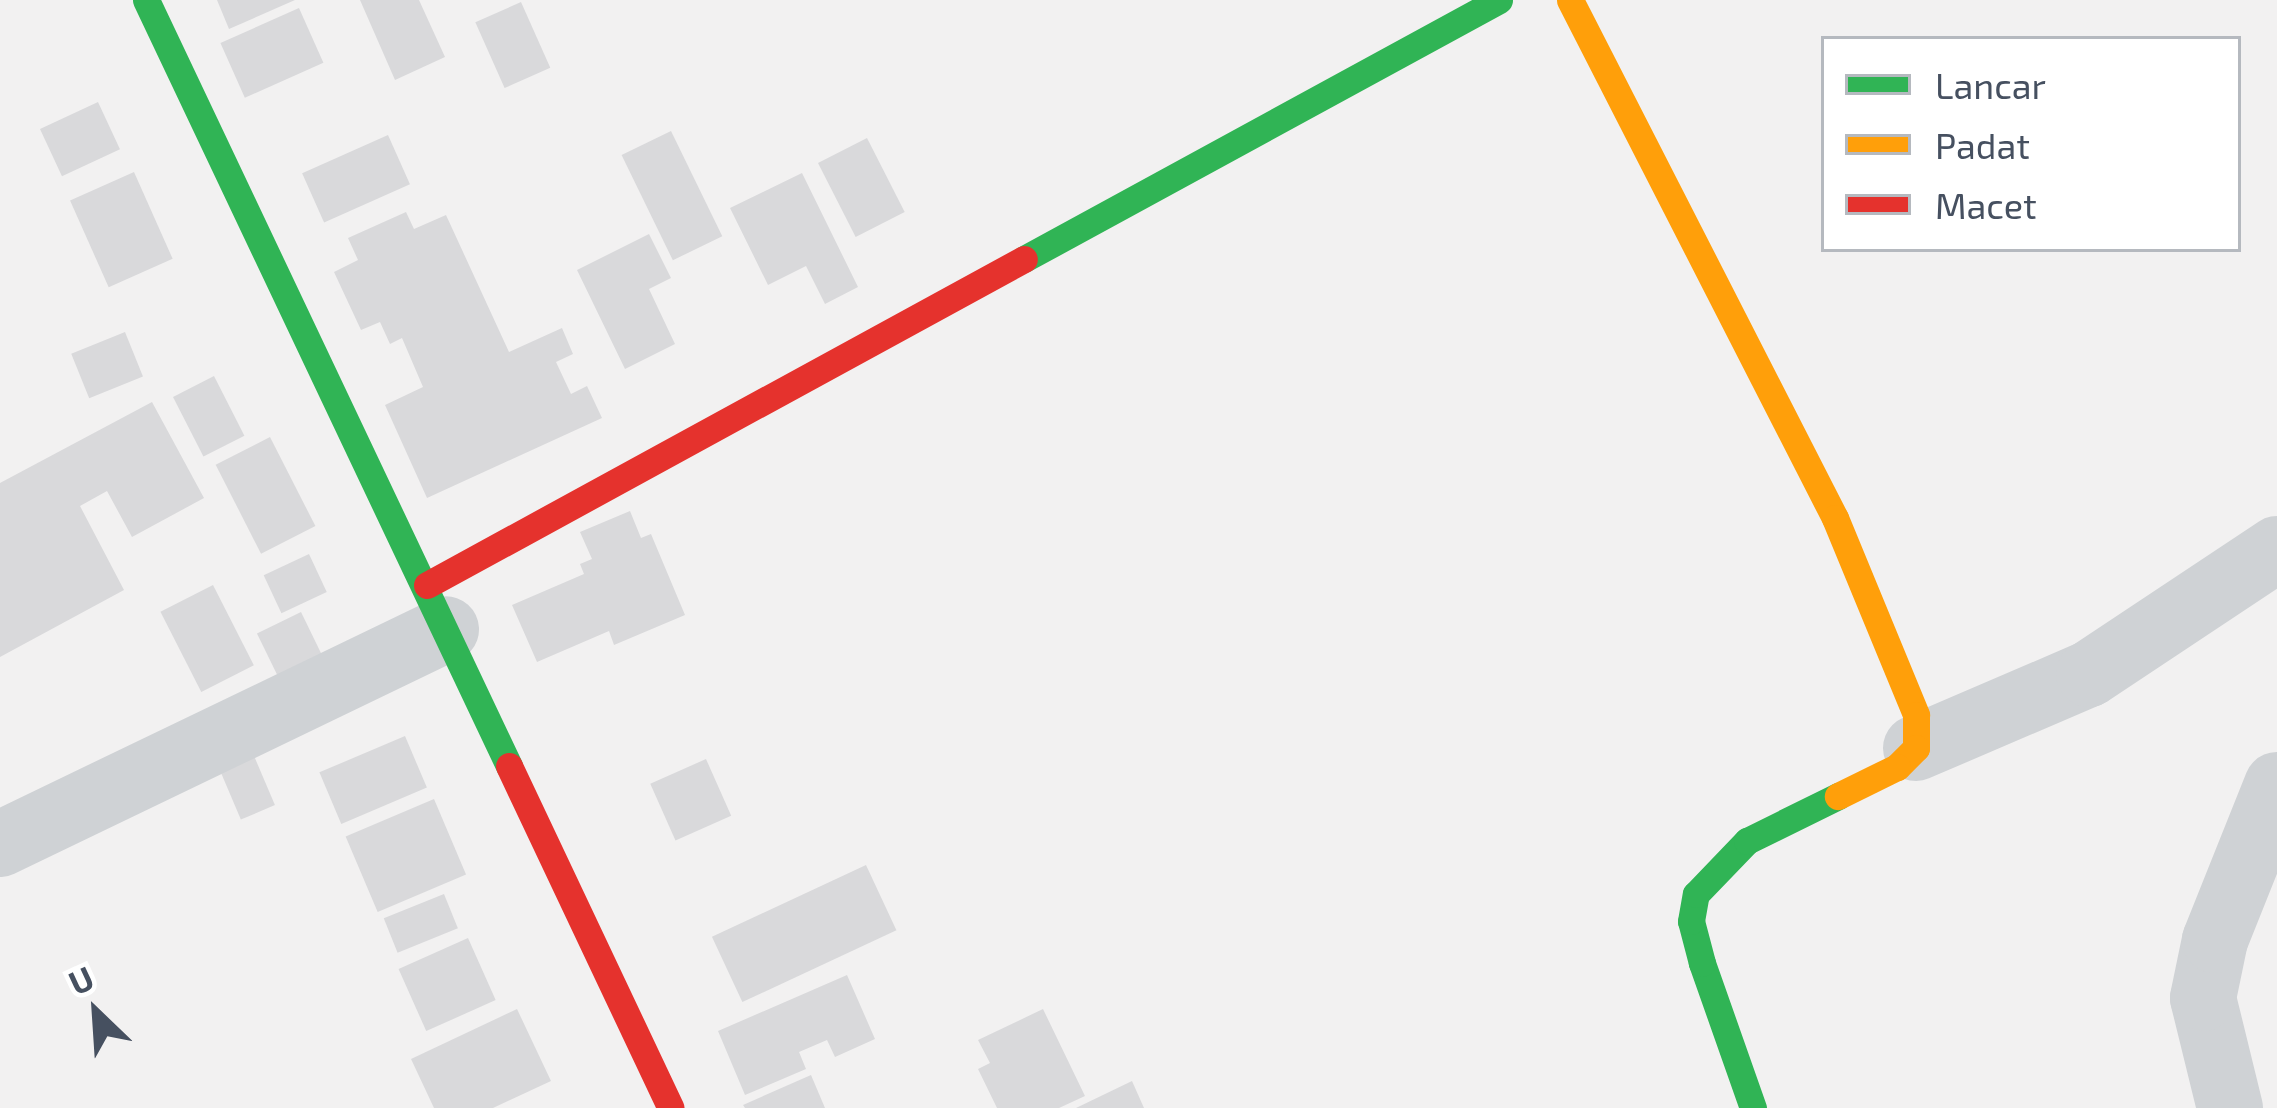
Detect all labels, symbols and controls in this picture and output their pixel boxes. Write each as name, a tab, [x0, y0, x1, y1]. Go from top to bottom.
legend	[1821, 36, 2241, 252]
text: Lancar	[1935, 63, 2046, 106]
text: Padat	[1935, 123, 2030, 166]
text: Macet	[1935, 183, 2037, 226]
north arrow	[36, 952, 156, 1072]
text: U	[62, 956, 99, 1002]

